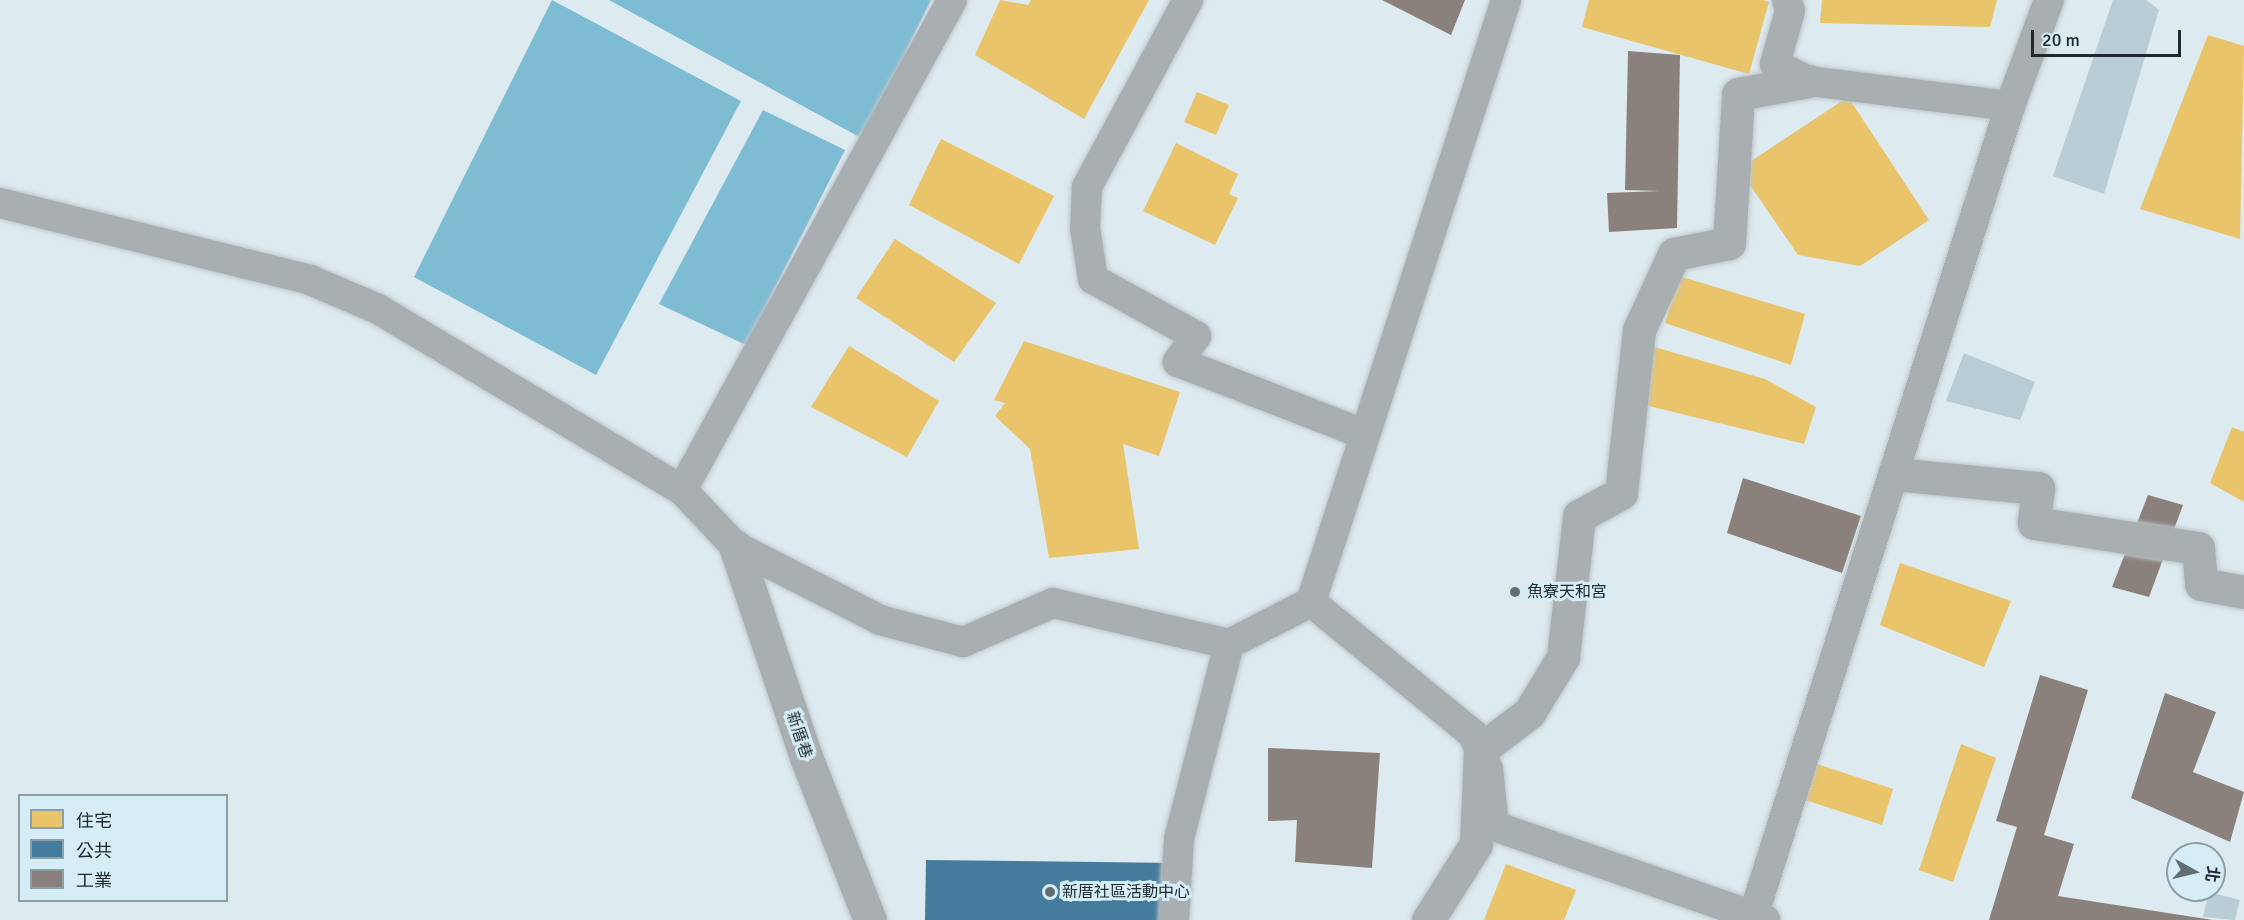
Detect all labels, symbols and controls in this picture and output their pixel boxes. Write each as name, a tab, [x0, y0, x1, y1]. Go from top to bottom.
scale bar	[2034, 18, 2184, 56]
text: 20 m	[2042, 29, 2080, 51]
place label: 魚寮天和宮	[1527, 582, 1607, 602]
marker: 魚寮天和宮	[1508, 585, 1522, 599]
street label: 新厝巷	[782, 709, 816, 761]
legend	[18, 794, 228, 902]
text: 住宅	[76, 810, 112, 832]
text: 公共	[76, 840, 112, 862]
north arrow	[2166, 842, 2226, 902]
text: 北	[2201, 865, 2223, 884]
text: 工業	[76, 870, 112, 892]
place label: 新厝社區活動中心	[1062, 882, 1190, 902]
marker: 新厝社區活動中心	[1043, 885, 1057, 899]

